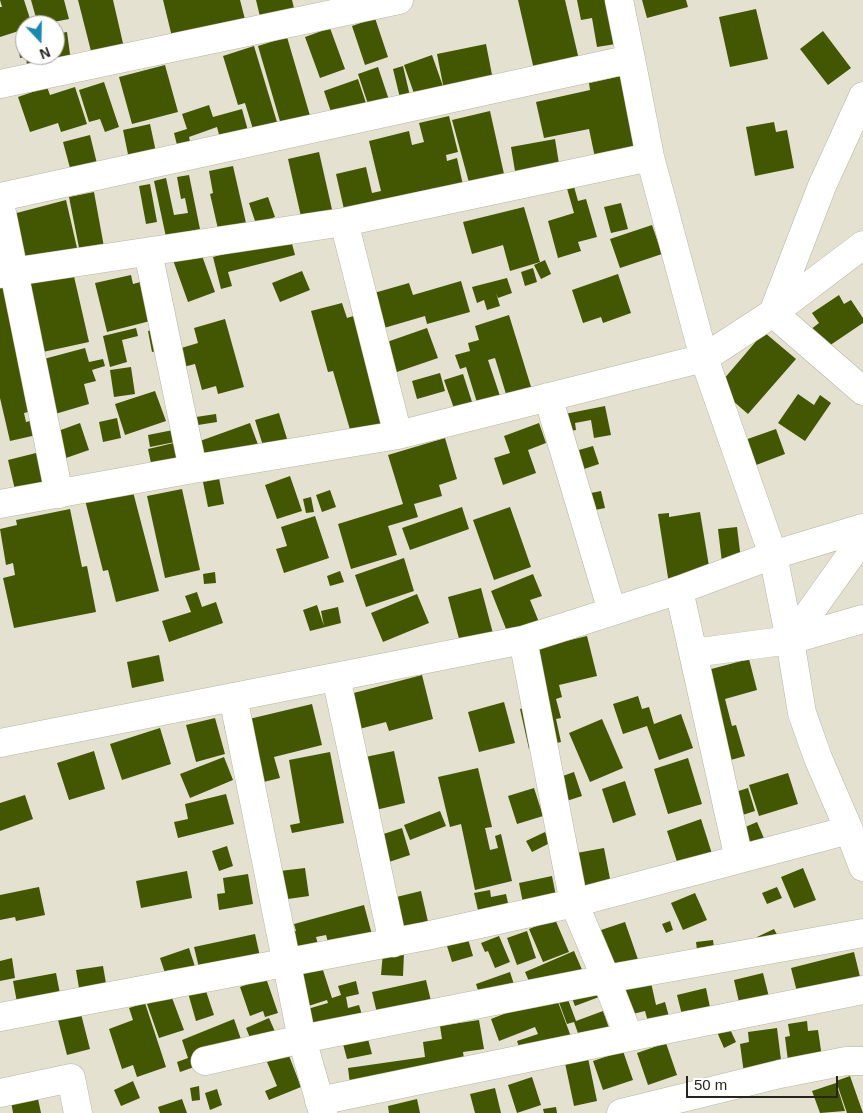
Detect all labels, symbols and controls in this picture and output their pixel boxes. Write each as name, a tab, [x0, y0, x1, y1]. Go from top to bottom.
north arrow	[15, 15, 65, 65]
text: N	[37, 44, 53, 62]
scale bar	[688, 1066, 840, 1098]
text: 50 m	[694, 1076, 727, 1093]

